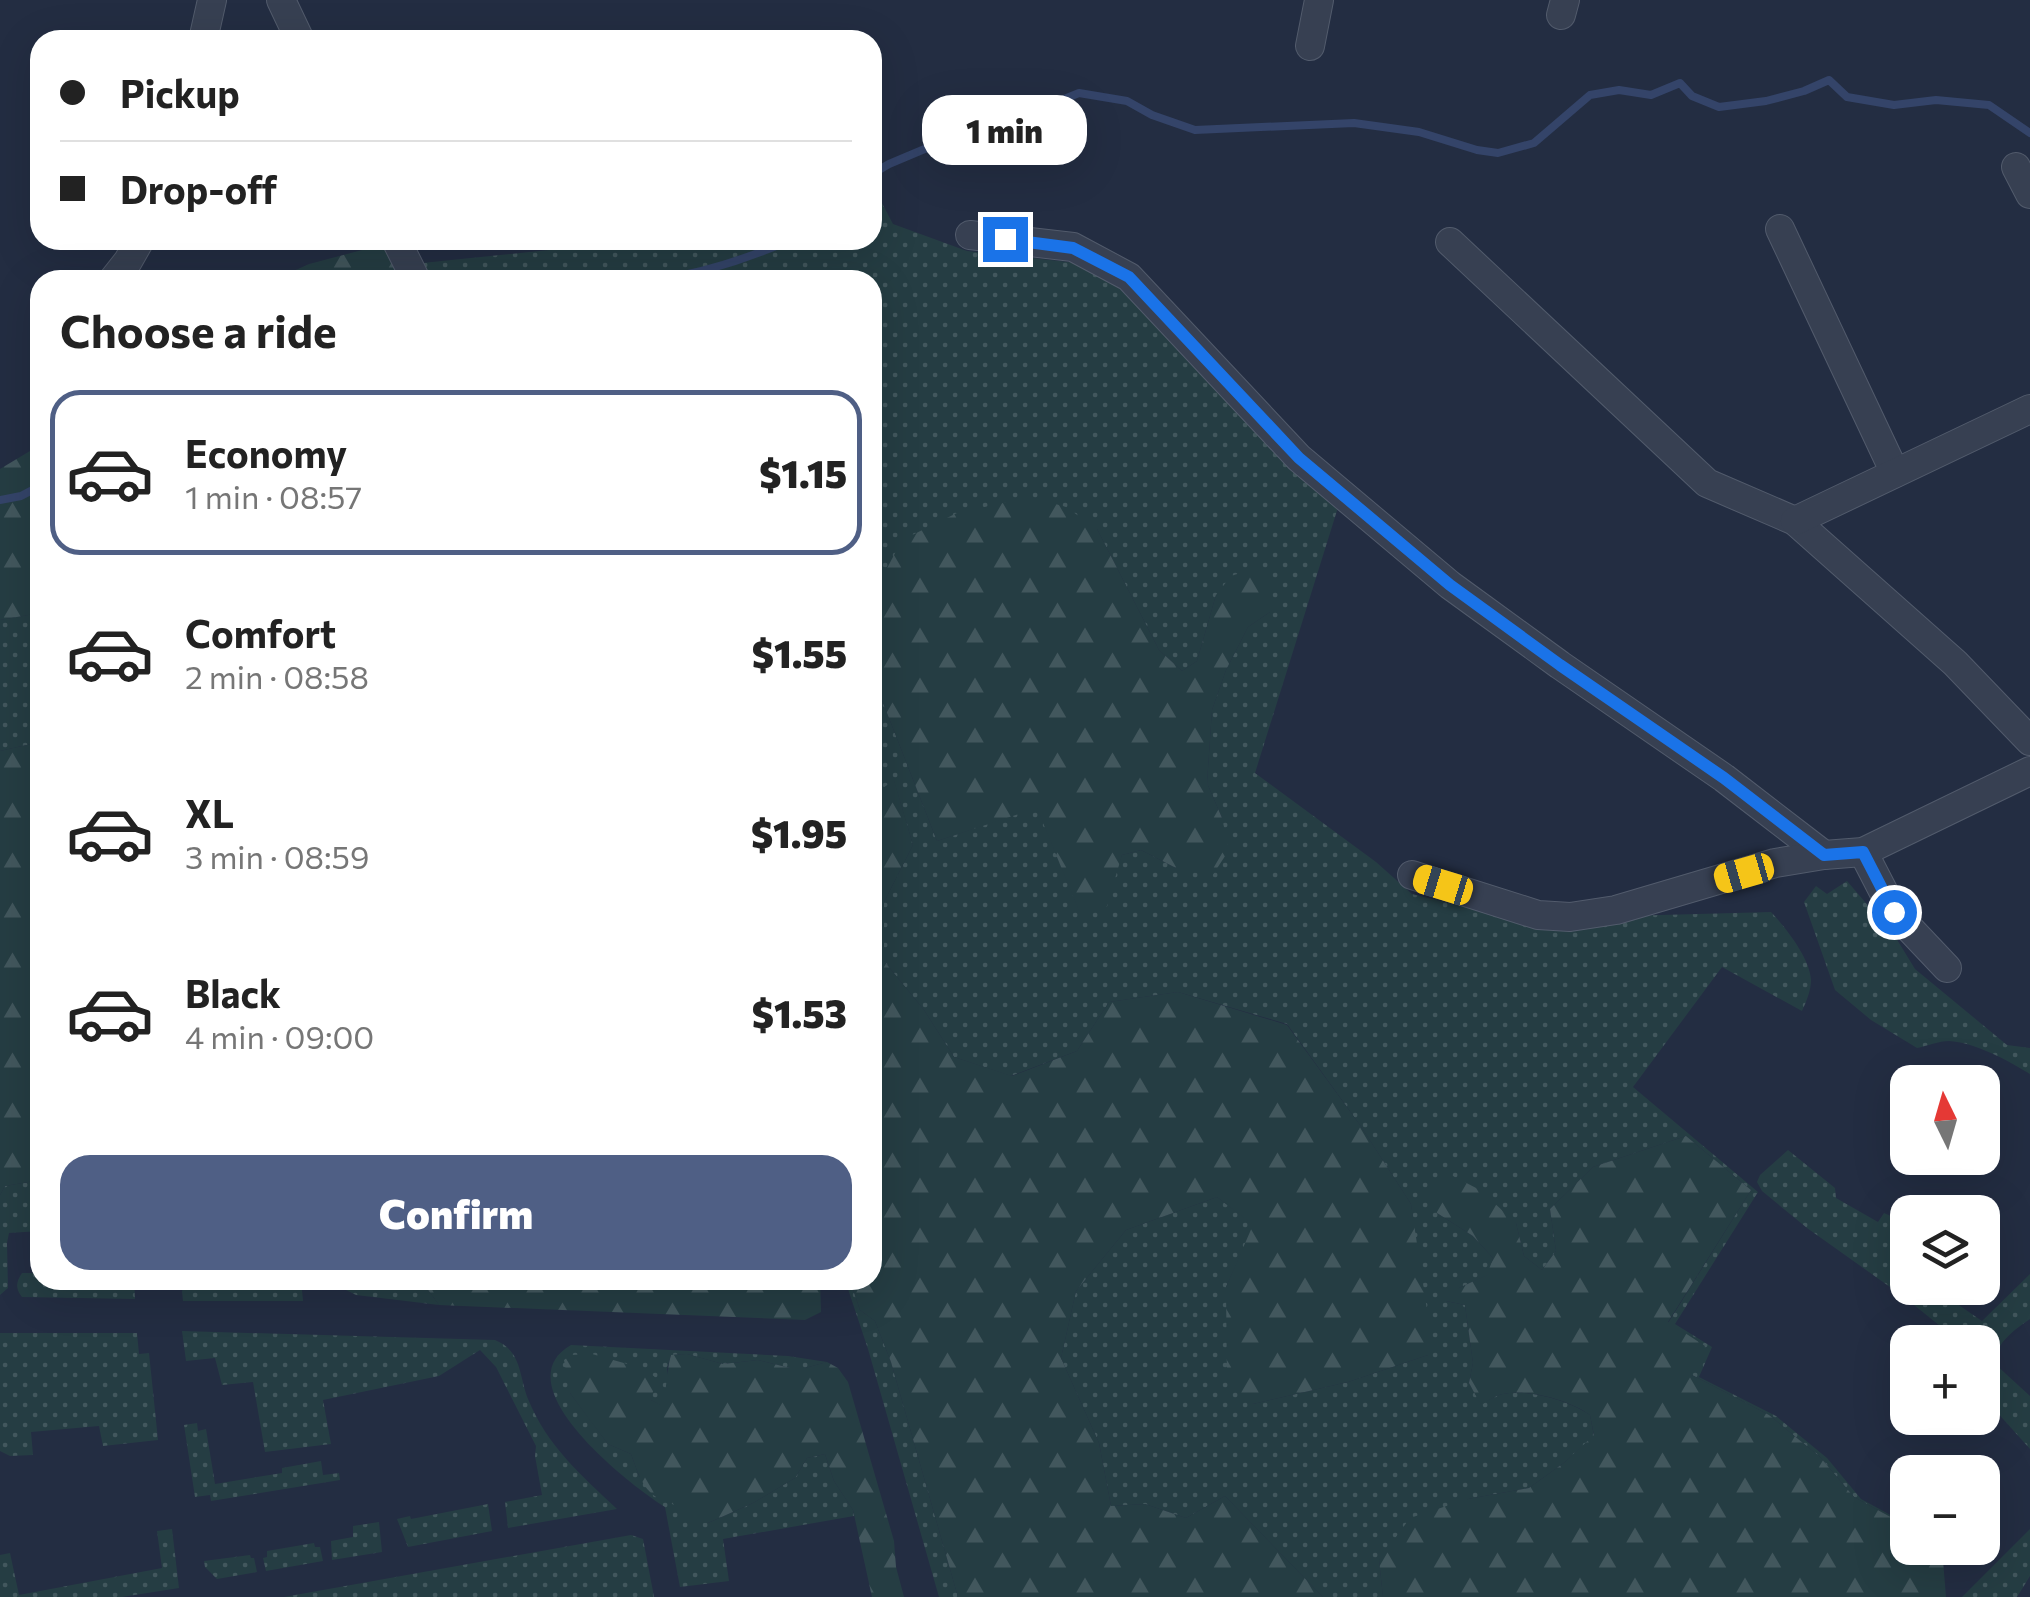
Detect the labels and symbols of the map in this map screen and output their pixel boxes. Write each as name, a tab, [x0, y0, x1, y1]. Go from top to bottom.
callout: 1 min	[922, 94, 1088, 164]
route end	[983, 217, 1028, 262]
car	[1711, 850, 1777, 896]
car	[1410, 862, 1476, 908]
route start	[1872, 890, 1917, 935]
north arrow	[1890, 1065, 2000, 1175]

